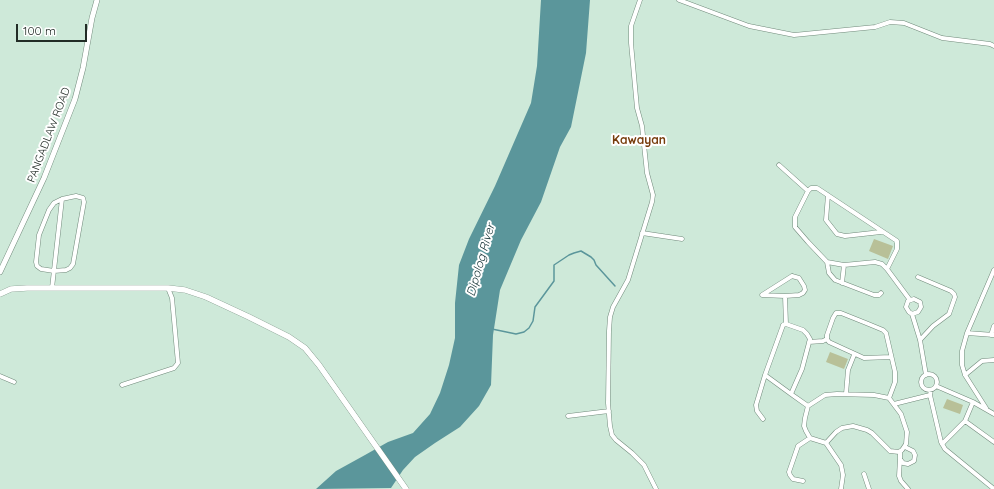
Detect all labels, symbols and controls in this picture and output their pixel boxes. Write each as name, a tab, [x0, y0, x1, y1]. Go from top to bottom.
scale bar	[18, 16, 89, 42]
text: 100 m	[23, 23, 56, 38]
street label: PANGADLAW ROAD	[25, 86, 73, 184]
district label: Kawayan	[612, 133, 666, 147]
water label: Dipolog River	[464, 222, 498, 298]

